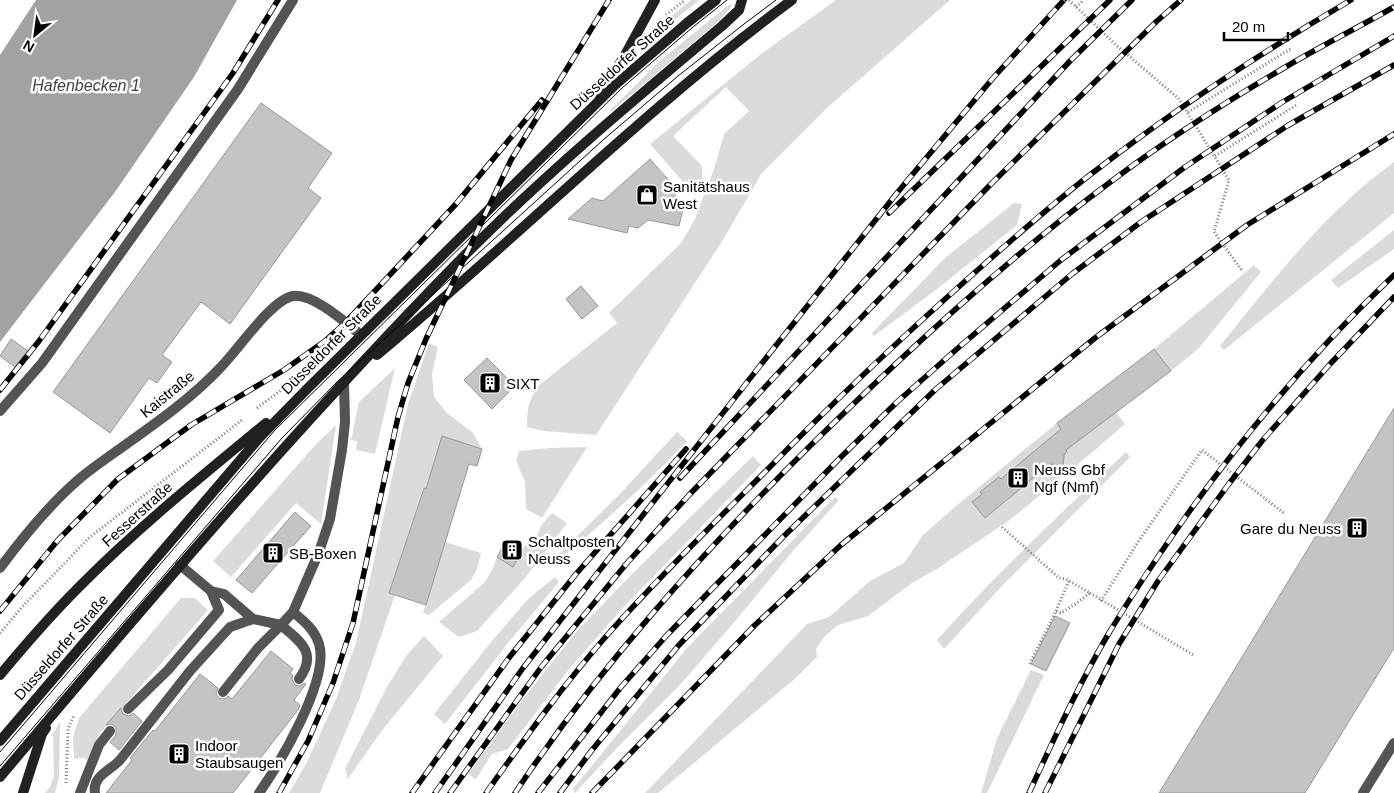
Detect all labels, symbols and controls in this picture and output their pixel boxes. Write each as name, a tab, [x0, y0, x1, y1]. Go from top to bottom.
north arrow	[10, 10, 60, 60]
scale bar	[1224, 10, 1288, 42]
street label: Düsseldorfer Straße	[566, 11, 678, 113]
text: 20 m	[1232, 18, 1265, 35]
text: N	[20, 37, 37, 56]
water label: Hafenbecken 1	[32, 77, 140, 94]
place label: Sanitätshaus West	[663, 178, 750, 212]
shop icon: Sanitätshaus West	[635, 183, 659, 207]
street label: Düsseldorfer Straße	[278, 291, 384, 397]
street label: Kaistraße	[137, 367, 197, 421]
building icon: SIXT	[478, 371, 502, 395]
place label: SIXT	[506, 375, 539, 392]
place label: Neuss Gbf Ngf (Nmf)	[1034, 461, 1106, 495]
building icon: Neuss Gbf Ngf (Nmf)	[1006, 466, 1030, 490]
street label: Fesserstraße	[98, 478, 176, 550]
building icon: Gare du Neuss	[1345, 516, 1369, 540]
place label: Gare du Neuss	[1240, 520, 1341, 537]
place label: Schaltposten Neuss	[528, 533, 615, 567]
building icon: Schaltposten Neuss	[500, 538, 524, 562]
building icon: SB-Boxen	[261, 541, 285, 565]
place label: SB-Boxen	[289, 545, 357, 562]
street label: Düsseldorfer Straße	[11, 591, 111, 703]
place label: Indoor Staubsaugen	[195, 737, 283, 771]
building icon: Indoor Staubsaugen	[167, 742, 191, 766]

